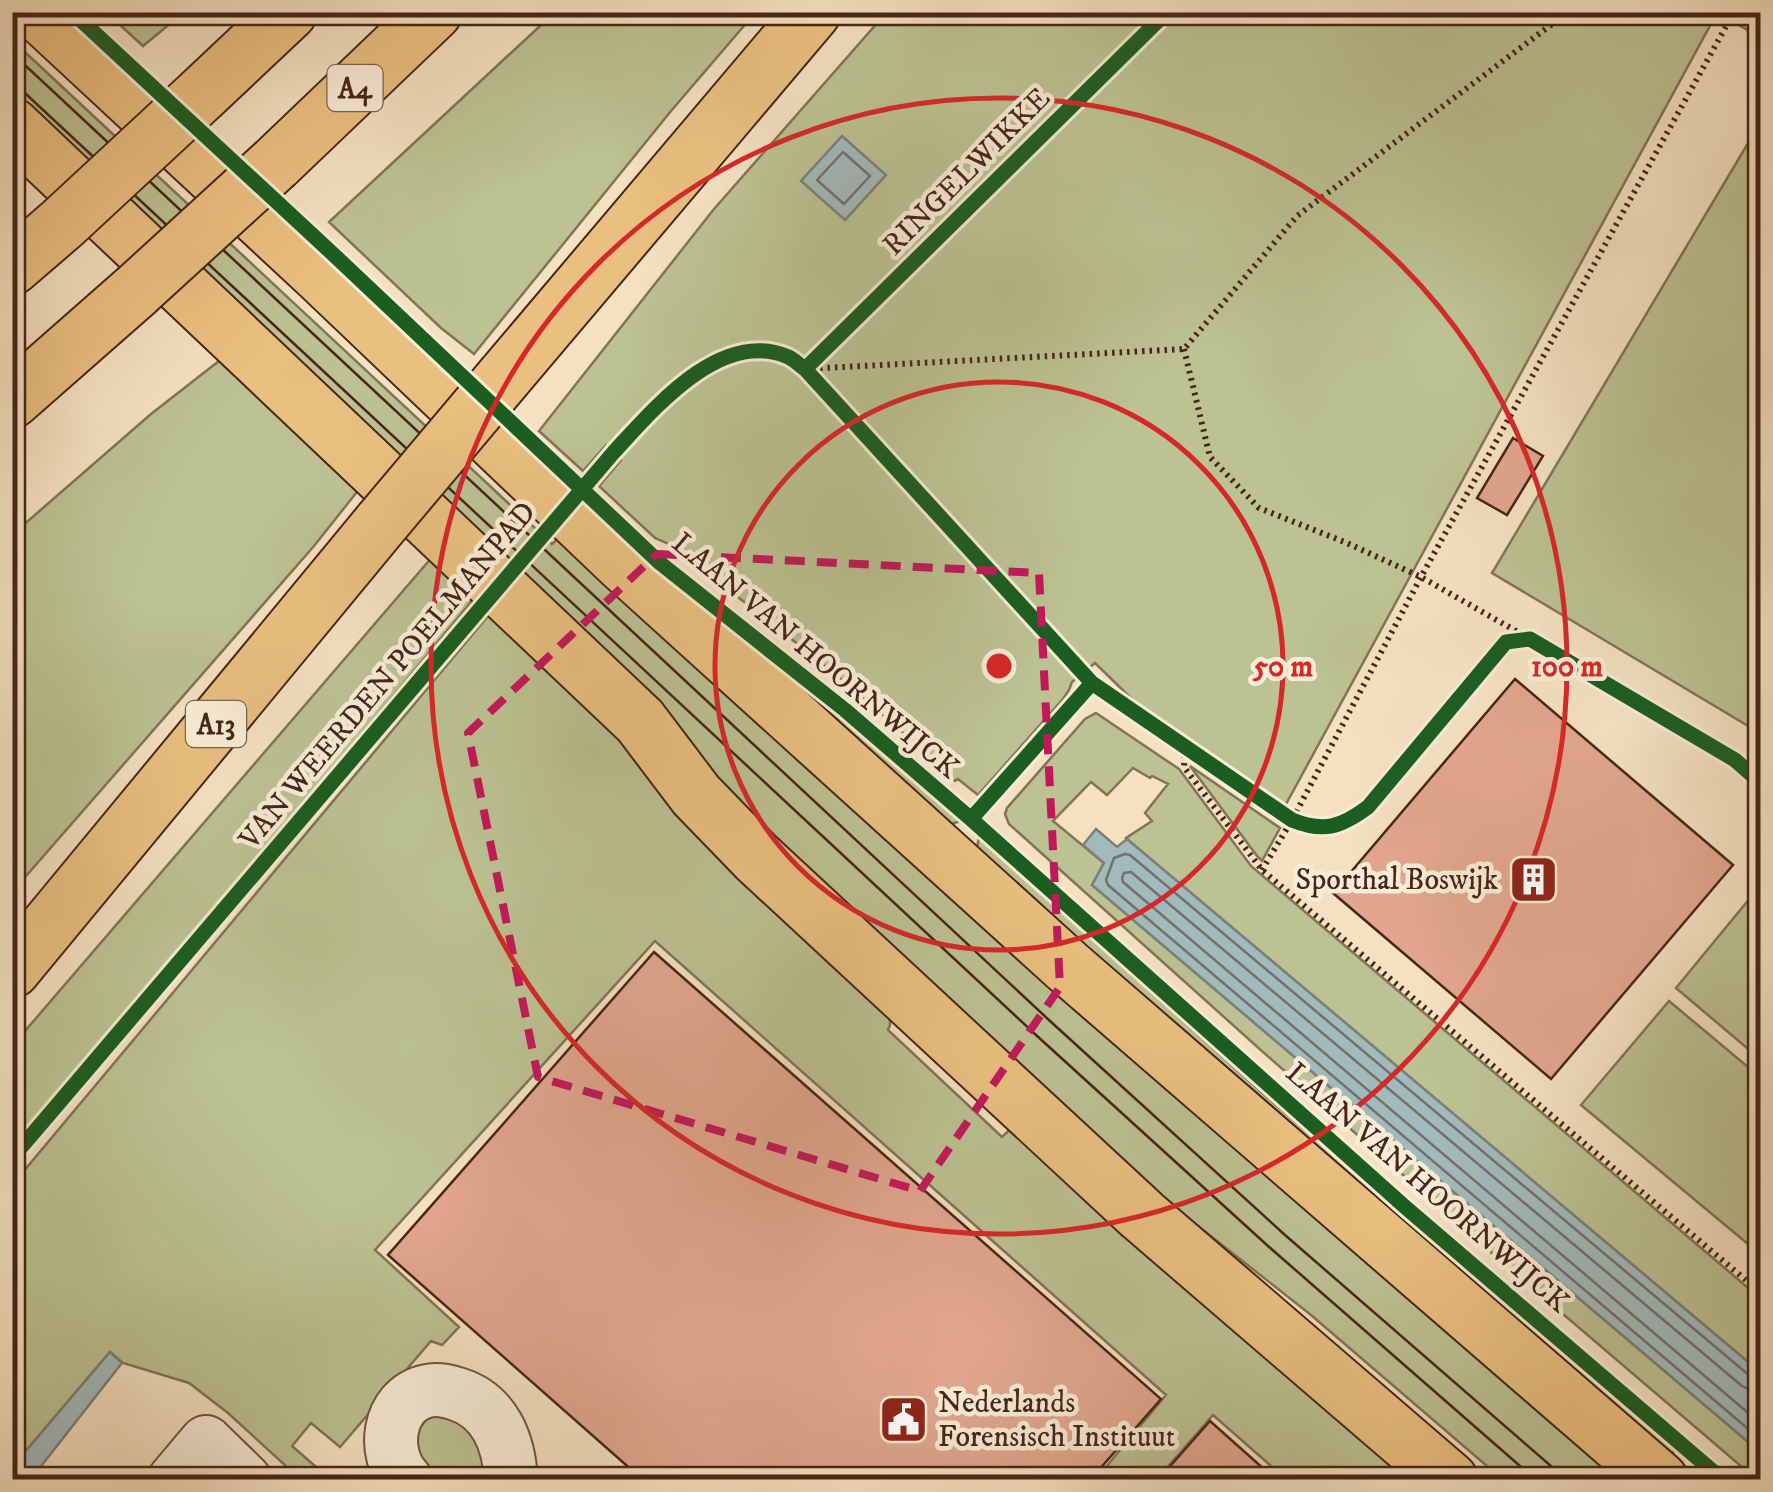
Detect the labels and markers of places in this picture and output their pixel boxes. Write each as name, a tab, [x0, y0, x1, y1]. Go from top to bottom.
centre of rings	[981, 648, 1017, 684]
building icon: Sporthal Boswijk	[1507, 853, 1559, 905]
place label: Sporthal Boswijk	[1295, 862, 1498, 899]
place label: Nederlands Forensisch Instituut	[938, 1385, 1175, 1456]
public building icon: Nederlands Forensisch Instituut	[877, 1393, 929, 1445]

